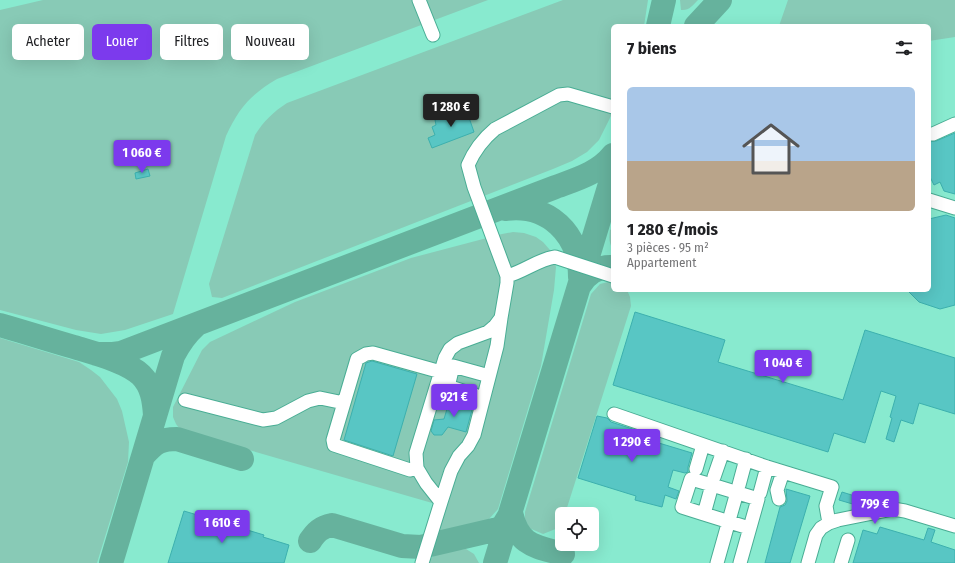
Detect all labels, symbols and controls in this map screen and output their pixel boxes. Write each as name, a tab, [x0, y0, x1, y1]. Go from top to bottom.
chip: Acheter	[12, 24, 84, 60]
chip: Louer	[92, 24, 152, 60]
chip: Filtres	[160, 24, 223, 60]
chip: Nouveau	[231, 24, 309, 60]
icon: filters	[893, 37, 915, 59]
text: 7 biens	[627, 38, 676, 59]
pin: 1 280 €	[414, 94, 488, 128]
text: 1 280 €	[432, 99, 470, 114]
icon: home	[735, 113, 807, 185]
pin: 1 060 €	[105, 140, 179, 174]
text: 1 060 €	[123, 145, 161, 160]
text: 1 280 €/mois	[627, 219, 718, 240]
text: 3 pièces · 95 m²	[627, 240, 709, 255]
text: Appartement	[627, 255, 696, 270]
pin: 1 040 €	[746, 350, 820, 384]
text: 1 040 €	[764, 355, 802, 370]
pin: 921 €	[426, 384, 482, 418]
text: 921 €	[440, 389, 468, 404]
pin: 1 290 €	[595, 429, 669, 463]
text: 1 290 €	[613, 434, 651, 449]
pin: 799 €	[847, 491, 903, 525]
text: 799 €	[861, 496, 889, 511]
map controls	[555, 507, 599, 551]
button: locate	[555, 507, 599, 551]
pin: 1 610 €	[185, 510, 259, 544]
text: 1 610 €	[204, 515, 240, 530]

